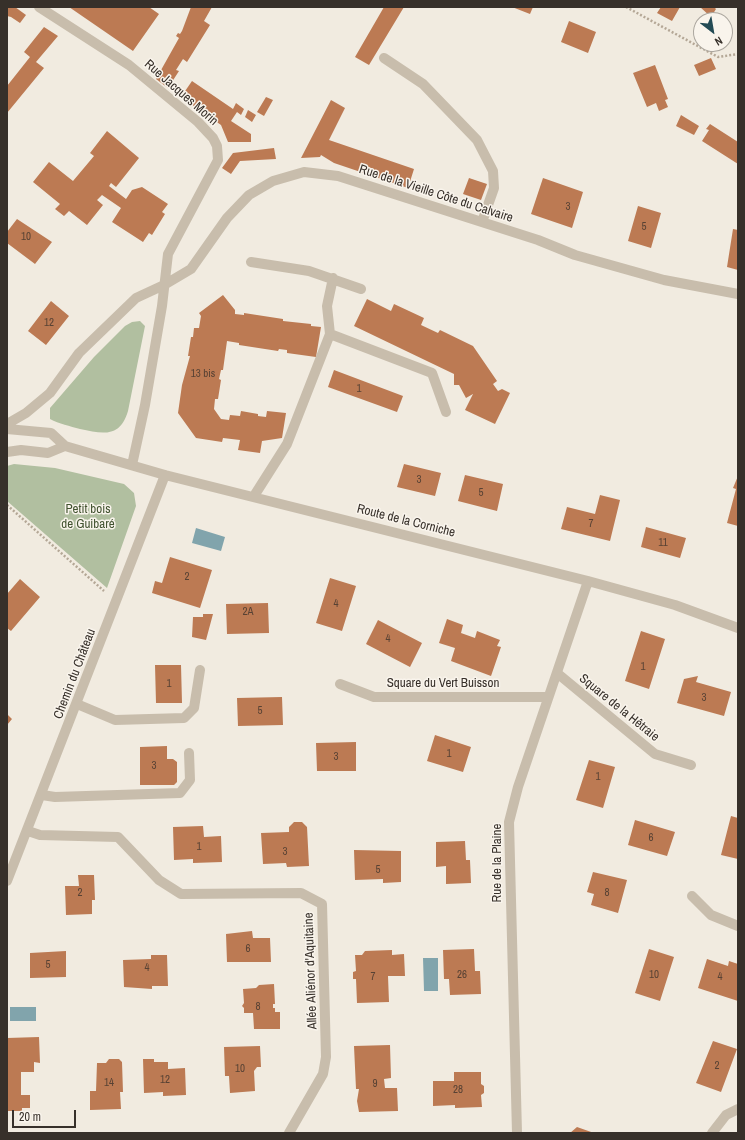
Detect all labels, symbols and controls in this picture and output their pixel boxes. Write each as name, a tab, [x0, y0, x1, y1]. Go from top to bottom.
north arrow	[693, 12, 733, 52]
text: N	[712, 34, 725, 49]
street label: Rue Jacques Morin	[141, 57, 221, 129]
street label: Rue de la Vieille Côte du Calvaire	[357, 162, 515, 226]
house number: 3	[565, 200, 571, 214]
house number: 5	[641, 220, 647, 234]
house number: 10	[21, 230, 31, 244]
house number: 12	[44, 316, 54, 330]
house number: 13 bis	[191, 367, 215, 381]
house number: 1	[356, 382, 362, 396]
house number: 3	[416, 473, 422, 487]
house number: 5	[478, 486, 484, 500]
street label: Route de la Corniche	[355, 501, 457, 541]
park label: Petit bois de Guibaré	[61, 502, 115, 533]
house number: 7	[588, 517, 594, 531]
house number: 11	[658, 536, 668, 550]
house number: 2	[184, 570, 190, 584]
house number: 4	[333, 597, 339, 611]
house number: 2A	[242, 605, 254, 619]
street label: Chemin du Château	[51, 627, 99, 721]
house number: 4	[385, 632, 391, 646]
house number: 1	[640, 660, 646, 674]
street label: Square de la Hêtraie	[576, 671, 662, 745]
street label: Square du Vert Buisson	[387, 676, 499, 692]
house number: 1	[166, 677, 172, 691]
house number: 3	[701, 691, 707, 705]
house number: 5	[257, 704, 263, 718]
house number: 1	[446, 747, 452, 761]
house number: 3	[333, 750, 339, 764]
house number: 3	[151, 759, 157, 773]
house number: 1	[595, 770, 601, 784]
street label: Rue de la Plaine	[490, 824, 506, 902]
house number: 6	[648, 831, 654, 845]
house number: 1	[196, 840, 202, 854]
house number: 3	[282, 845, 288, 859]
house number: 5	[375, 863, 381, 877]
house number: 2	[77, 886, 83, 900]
house number: 8	[604, 886, 610, 900]
street label: Allée Aliénor d'Aquitaine	[301, 912, 321, 1030]
house number: 6	[245, 942, 251, 956]
house number: 5	[45, 958, 51, 972]
house number: 4	[144, 961, 150, 975]
house number: 26	[457, 968, 467, 982]
house number: 10	[649, 968, 659, 982]
house number: 7	[370, 970, 376, 984]
house number: 4	[717, 970, 723, 984]
house number: 8	[255, 1000, 261, 1014]
house number: 2	[714, 1059, 720, 1073]
house number: 10	[235, 1062, 245, 1076]
house number: 12	[160, 1073, 170, 1087]
house number: 14	[104, 1076, 114, 1090]
house number: 9	[372, 1077, 378, 1091]
house number: 28	[453, 1083, 463, 1097]
scale bar	[14, 1102, 78, 1128]
text: 20 m	[19, 1109, 41, 1125]

